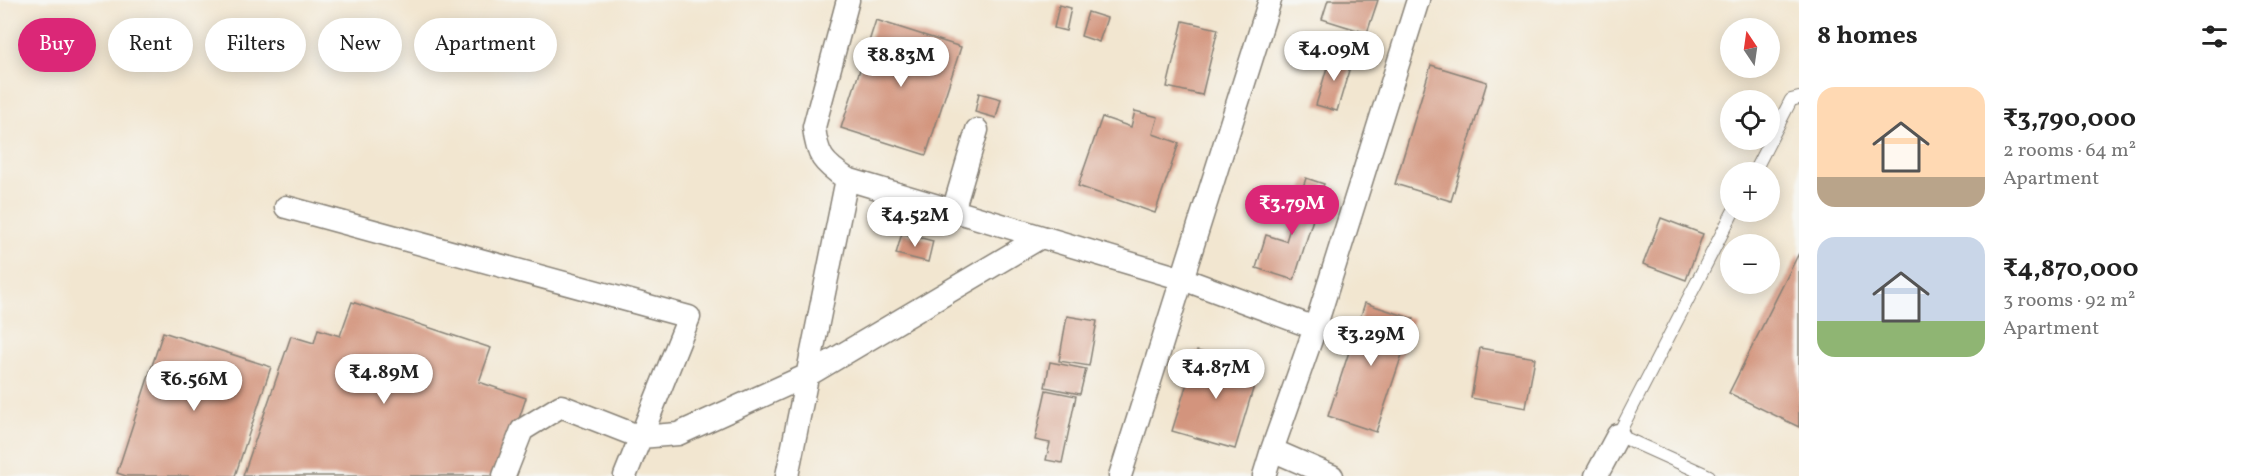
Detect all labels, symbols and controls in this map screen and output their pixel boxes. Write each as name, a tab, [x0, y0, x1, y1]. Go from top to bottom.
chip: Buy	[18, 18, 96, 72]
chip: Rent	[108, 18, 193, 72]
chip: Filters	[205, 18, 306, 72]
chip: New	[318, 18, 402, 72]
chip: Apartment	[414, 18, 557, 72]
north arrow	[1720, 18, 1780, 78]
map controls	[1720, 18, 1780, 294]
text: 8 homes	[1817, 18, 1918, 54]
icon: filters	[2198, 20, 2231, 53]
pin: ₹4.09M	[1285, 31, 1383, 82]
text: ₹4.09M	[1298, 36, 1370, 64]
pin: ₹8.83M	[852, 37, 950, 88]
text: ₹8.83M	[867, 42, 935, 70]
button: locate	[1720, 90, 1780, 150]
text: ₹3,790,000	[2003, 101, 2136, 137]
icon: home	[1865, 111, 1937, 183]
text: 2 rooms · 64 m²	[2003, 137, 2136, 165]
button: +	[1720, 162, 1780, 222]
text: Apartment	[2003, 165, 2099, 193]
pin: ₹3.79M	[1243, 185, 1341, 236]
text: ₹3.79M	[1259, 190, 1325, 218]
pin: ₹4.52M	[866, 197, 964, 248]
text: ₹4.52M	[881, 202, 949, 230]
button: −	[1720, 234, 1780, 294]
text: ₹4,870,000	[2003, 251, 2138, 287]
icon: home	[1865, 261, 1937, 333]
text: 3 rooms · 92 m²	[2003, 287, 2135, 315]
text: Apartment	[2003, 315, 2099, 343]
pin: ₹3.29M	[1322, 316, 1420, 367]
text: ₹3.29M	[1337, 321, 1405, 349]
pin: ₹4.87M	[1167, 349, 1265, 400]
pin: ₹4.89M	[335, 354, 433, 405]
text: ₹4.87M	[1182, 354, 1250, 382]
text: ₹4.89M	[349, 359, 419, 387]
pin: ₹6.56M	[145, 361, 243, 412]
text: ₹6.56M	[160, 366, 228, 394]

